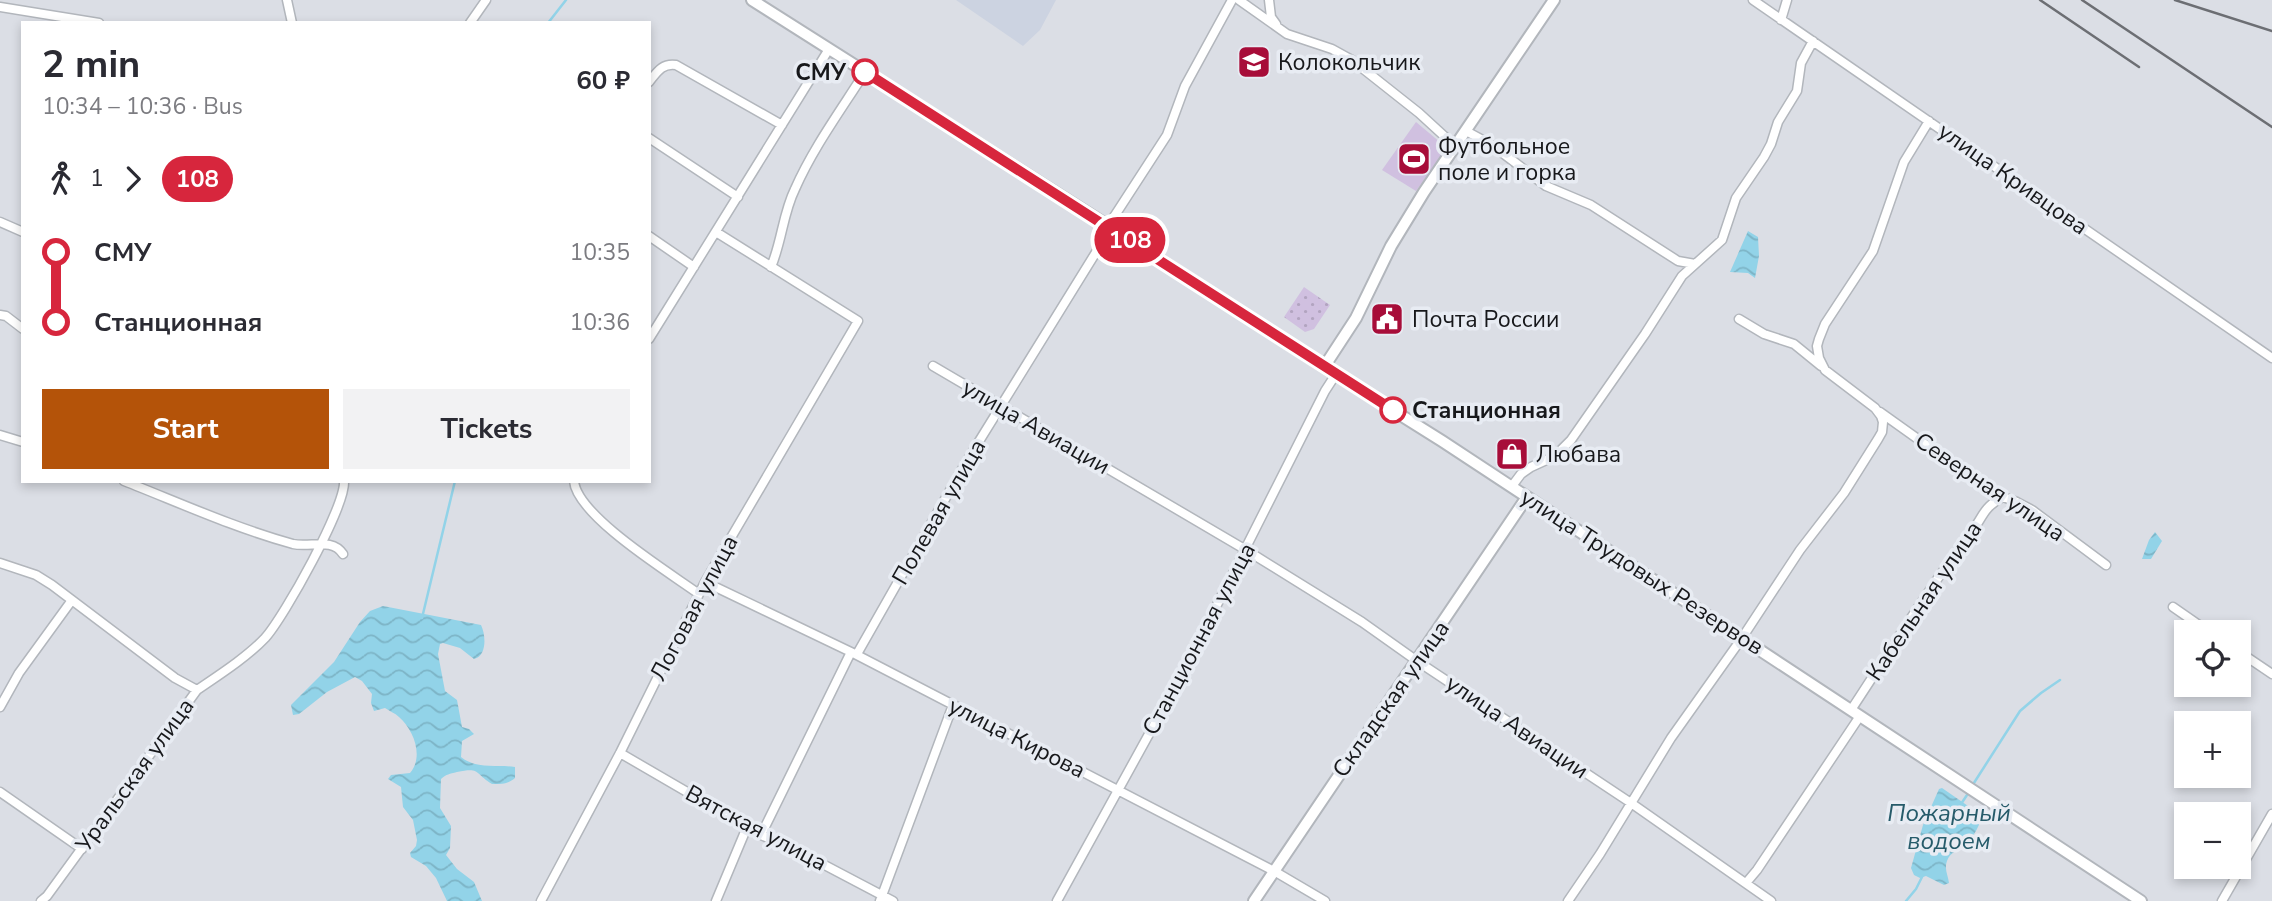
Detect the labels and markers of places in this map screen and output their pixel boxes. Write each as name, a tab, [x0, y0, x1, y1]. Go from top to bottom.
school or university icon: Колокольчик	[1235, 43, 1273, 81]
place label: Колокольчик	[1278, 47, 1421, 78]
place label: СМУ	[795, 57, 847, 88]
marker: СМУ	[852, 59, 878, 85]
place label: Футбольное поле и горка	[1438, 131, 1576, 188]
sports icon: Футбольное поле и горка	[1395, 140, 1433, 178]
public building icon: Почта России	[1368, 300, 1406, 338]
place label: Почта России	[1412, 304, 1559, 335]
place label: Станционная	[1412, 395, 1561, 426]
marker: Станционная	[1380, 397, 1406, 423]
shop icon: Любава	[1493, 435, 1531, 473]
place label: Любава	[1536, 439, 1621, 470]

